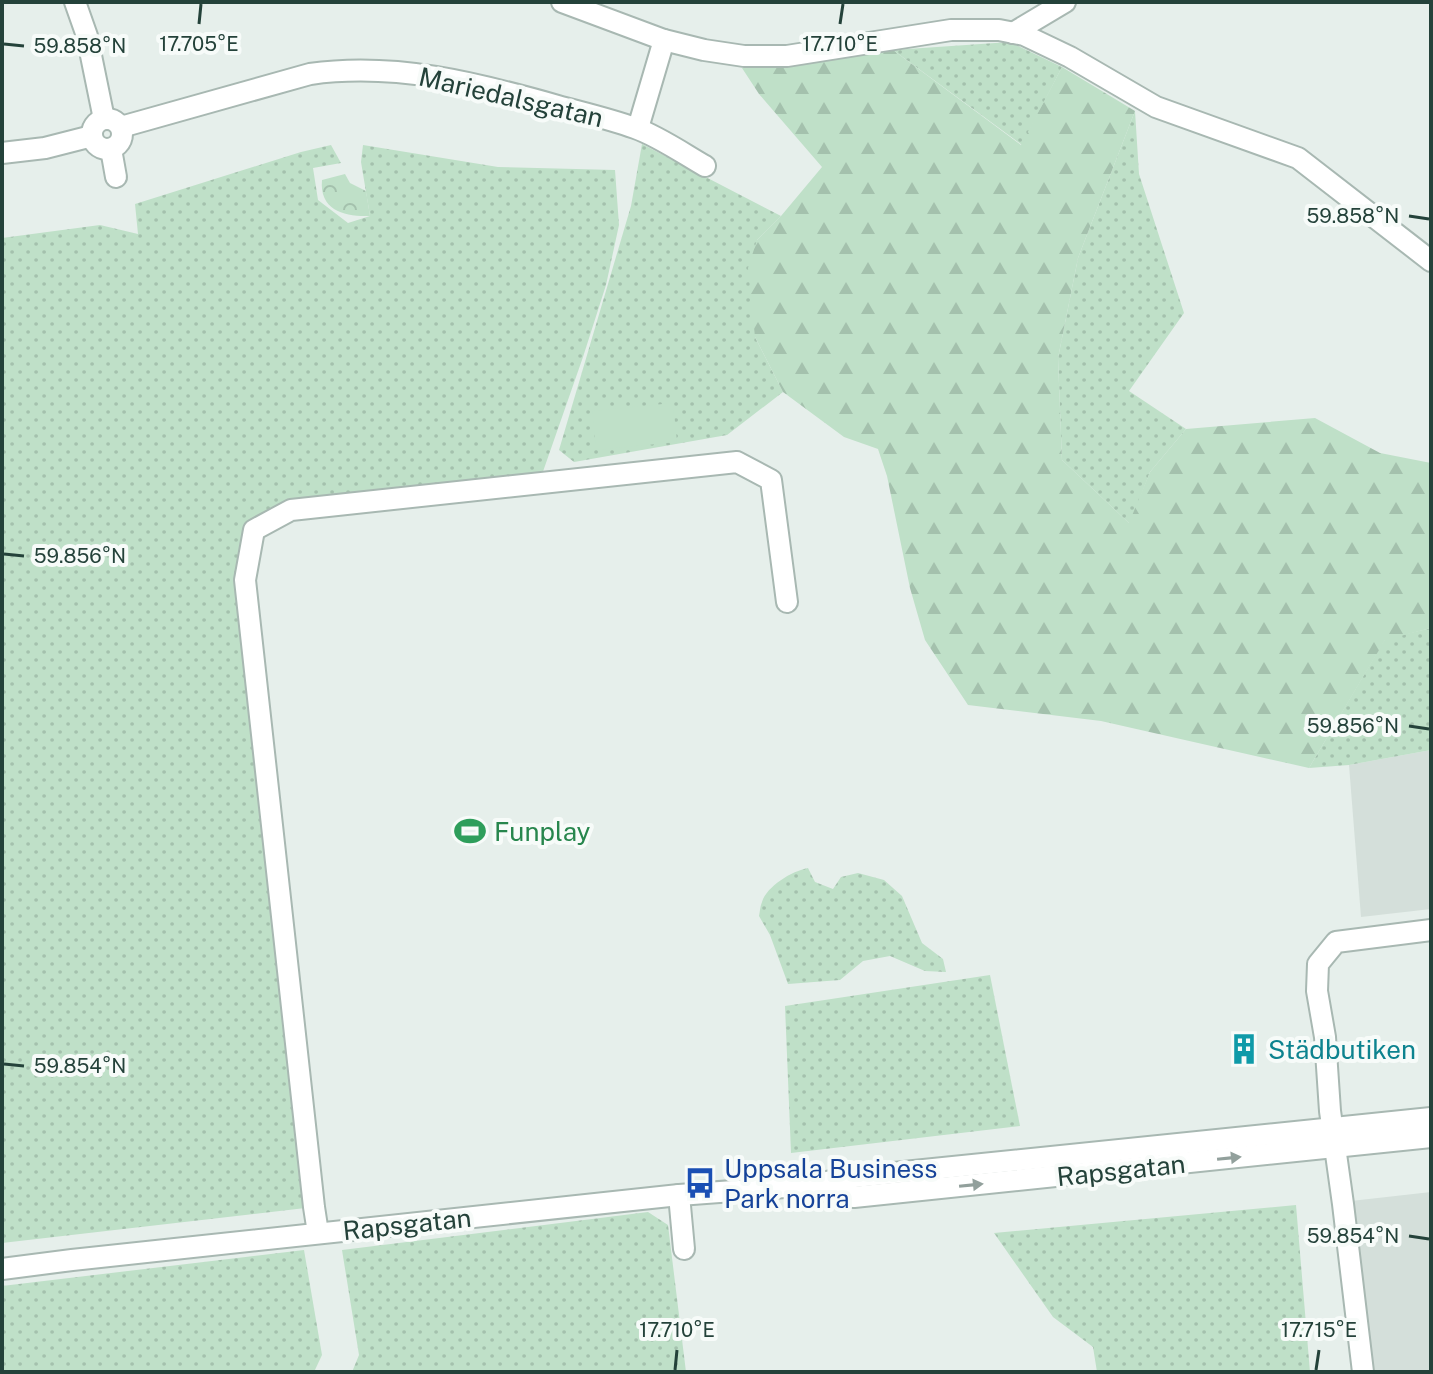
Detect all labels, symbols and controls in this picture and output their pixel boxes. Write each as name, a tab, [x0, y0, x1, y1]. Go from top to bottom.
text: 17.705°E	[159, 32, 239, 56]
text: 17.710°E	[802, 32, 878, 56]
text: 59.858°N	[34, 34, 126, 58]
street label: Mariedalsgatan	[416, 61, 606, 133]
text: 59.858°N	[1307, 204, 1399, 228]
text: 59.856°N	[34, 544, 126, 568]
text: 59.856°N	[1307, 714, 1399, 738]
sports icon: Funplay	[453, 814, 487, 848]
place label: Funplay	[494, 816, 591, 847]
building icon: Städbutiken	[1227, 1032, 1261, 1066]
place label: Städbutiken	[1268, 1034, 1416, 1065]
text: 59.854°N	[34, 1054, 126, 1078]
street label: Rapsgatan	[1055, 1148, 1187, 1192]
one-way arrow	[1217, 1152, 1242, 1165]
place label: Uppsala Business Park norra	[724, 1153, 937, 1214]
bus stop icon: Uppsala Business Park norra	[683, 1166, 717, 1200]
one-way arrow	[958, 1179, 983, 1192]
street label: Rapsgatan	[341, 1202, 473, 1246]
text: 59.854°N	[1307, 1224, 1399, 1248]
text: 17.710°E	[639, 1318, 715, 1342]
text: 17.715°E	[1281, 1318, 1357, 1342]

